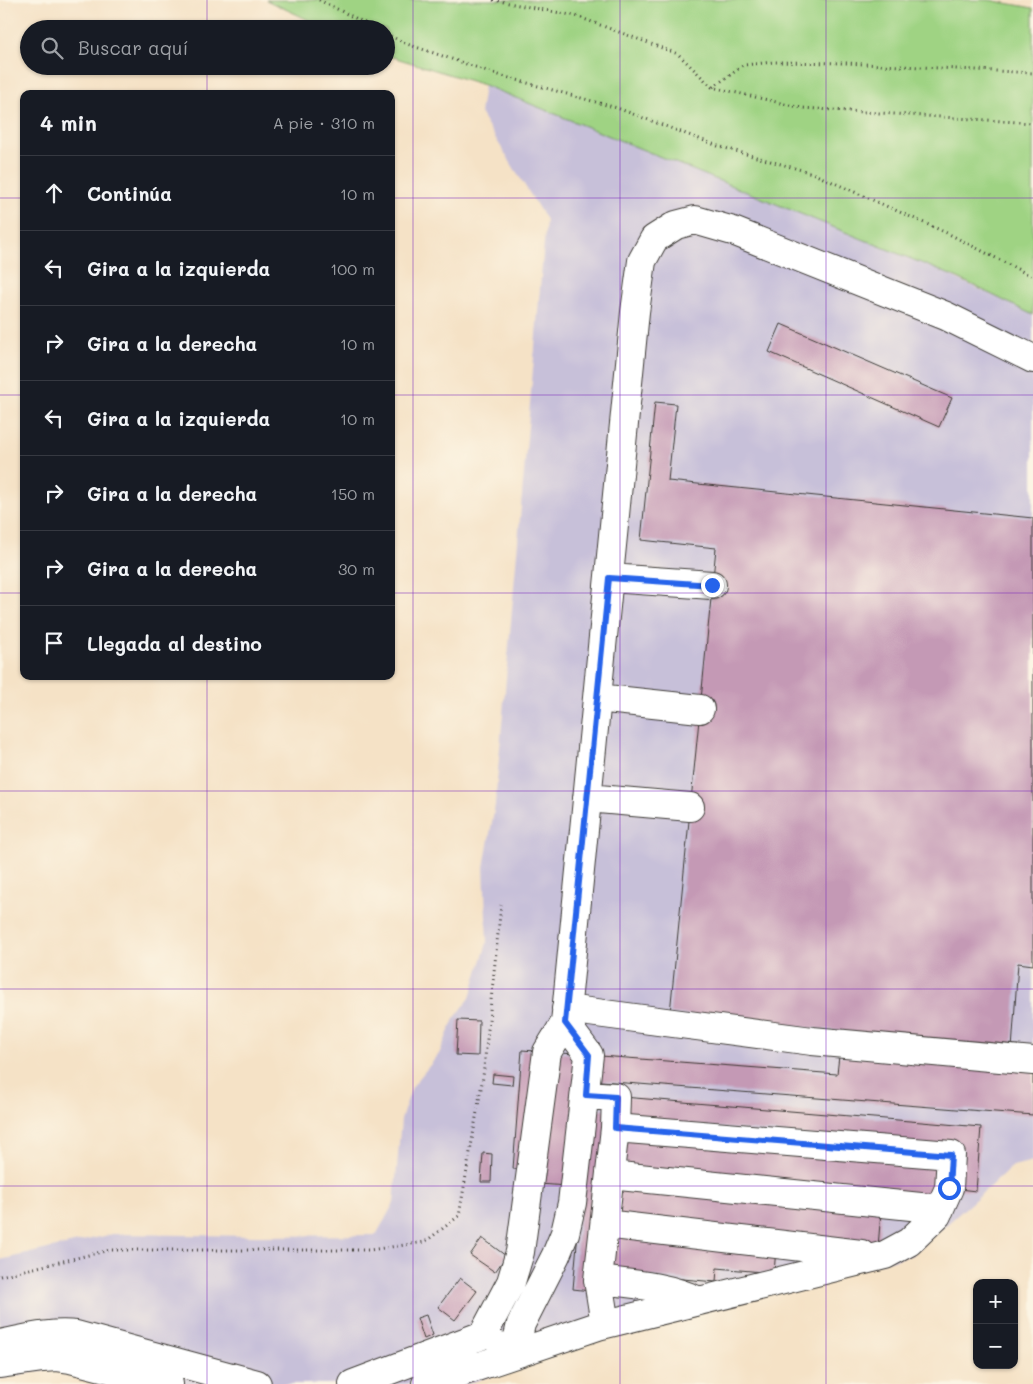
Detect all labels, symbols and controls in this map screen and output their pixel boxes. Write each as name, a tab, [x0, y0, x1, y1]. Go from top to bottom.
search box	[20, 20, 395, 75]
icon: search	[38, 34, 66, 62]
text: Buscar aquí	[78, 35, 188, 60]
text: 4 min	[40, 109, 97, 136]
text: A pie · 310 m	[273, 112, 375, 133]
icon: ahead	[40, 179, 68, 207]
text: Continúa	[87, 181, 172, 206]
text: 10 m	[340, 183, 375, 204]
icon: left	[40, 254, 68, 282]
text: Gira a la izquierda	[87, 256, 270, 281]
text: 100 m	[330, 258, 375, 279]
icon: right	[40, 329, 68, 357]
text: Gira a la derecha	[87, 331, 257, 356]
text: 10 m	[340, 333, 375, 354]
icon: left	[40, 404, 68, 432]
text: Gira a la izquierda	[87, 406, 270, 431]
text: 10 m	[340, 408, 375, 429]
icon: right	[40, 479, 68, 507]
text: Gira a la derecha	[87, 481, 257, 506]
text: 150 m	[331, 483, 375, 504]
icon: right	[40, 554, 68, 582]
text: Gira a la derecha	[87, 556, 257, 581]
text: 30 m	[338, 558, 375, 579]
route end	[701, 574, 724, 597]
icon: arrive	[40, 629, 68, 657]
text: Llegada al destino	[87, 631, 262, 656]
route start	[938, 1177, 961, 1200]
map controls	[973, 1279, 1018, 1369]
button: +	[973, 1279, 1018, 1324]
button: −	[973, 1324, 1018, 1369]

